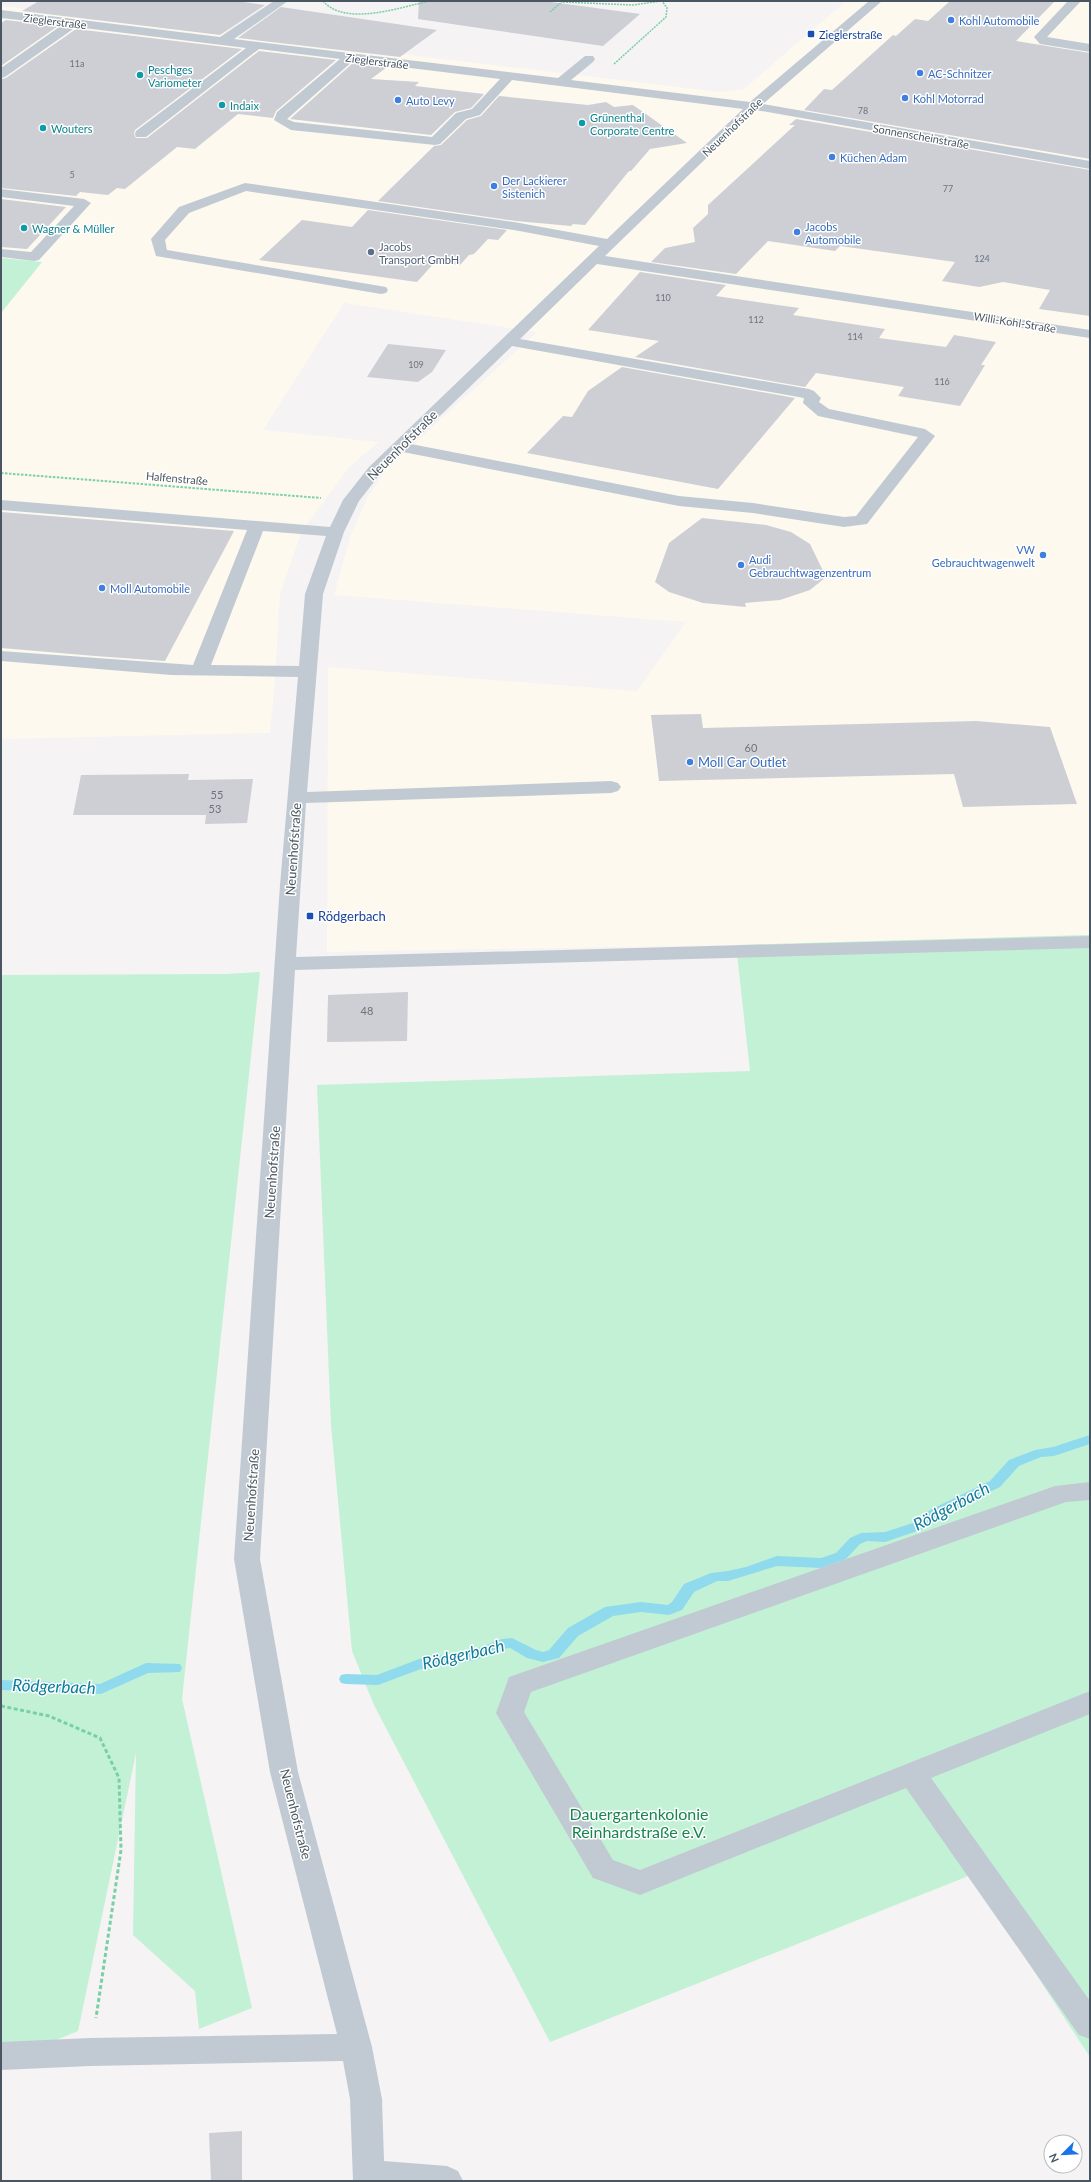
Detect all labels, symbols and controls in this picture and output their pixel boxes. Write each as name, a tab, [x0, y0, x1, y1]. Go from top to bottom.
street label: Zieglerstraße	[23, 11, 87, 31]
place label: Kohl Automobile	[959, 14, 1040, 27]
marker: Kohl Automobile	[946, 15, 956, 25]
place label: Zieglerstraße	[819, 28, 883, 41]
marker: Zieglerstraße	[806, 29, 816, 39]
street label: Zieglerstraße	[345, 51, 409, 71]
house number: 11a	[70, 58, 84, 69]
place label: Peschges Variometer	[148, 63, 202, 89]
place label: AC-Schnitzer	[928, 67, 991, 80]
marker: AC-Schnitzer	[915, 68, 925, 78]
marker: Peschges Variometer	[135, 70, 145, 80]
place label: Kohl Motorrad	[913, 92, 984, 105]
marker: Kohl Motorrad	[900, 93, 910, 103]
place label: Auto Levy	[406, 94, 455, 107]
marker: Auto Levy	[393, 95, 403, 105]
street label: Neuenhofstraße	[699, 95, 765, 159]
place label: Indaix	[230, 99, 259, 112]
marker: Indaix	[217, 100, 227, 110]
house number: 78	[858, 105, 868, 116]
place label: Grünenthal Corporate Centre	[590, 111, 675, 137]
marker: Grünenthal Corporate Centre	[577, 118, 587, 128]
street label: Sonnenscheinstraße	[872, 121, 970, 151]
place label: Wouters	[51, 122, 93, 135]
marker: Wouters	[38, 123, 48, 133]
place label: Küchen Adam	[840, 151, 907, 164]
marker: Küchen Adam	[827, 152, 837, 162]
house number: 5	[69, 169, 75, 180]
place label: Der Lackierer Sistenich	[502, 174, 567, 200]
marker: Der Lackierer Sistenich	[489, 181, 499, 191]
house number: 77	[943, 183, 953, 194]
place label: Jacobs Automobile	[805, 220, 861, 246]
place label: Wagner & Müller	[32, 222, 114, 235]
marker: Wagner & Müller	[19, 223, 29, 233]
marker: Jacobs Automobile	[792, 227, 802, 237]
place label: Jacobs Transport GmbH	[379, 240, 459, 266]
marker: Jacobs Transport GmbH	[366, 247, 376, 257]
house number: 124	[974, 253, 990, 264]
house number: 110	[655, 292, 671, 303]
street label: Willi-Kohl-Straße	[973, 309, 1057, 335]
house number: 112	[748, 314, 764, 325]
house number: 114	[847, 331, 863, 342]
house number: 109	[408, 359, 424, 370]
house number: 116	[934, 376, 950, 387]
street label: Neuenhofstraße	[364, 406, 441, 483]
street label: Halfenstraße	[145, 469, 209, 487]
place label: VW Gebrauchtwagenwelt	[932, 543, 1036, 569]
marker: VW Gebrauchtwagenwelt	[1038, 550, 1048, 560]
place label: Audi Gebrauchtwagenzentrum	[749, 553, 871, 579]
marker: Audi Gebrauchtwagenzentrum	[736, 560, 746, 570]
place label: Moll Automobile	[110, 582, 190, 595]
marker: Moll Automobile	[97, 583, 107, 593]
house number: 60	[745, 741, 758, 754]
place label: Moll Car Outlet	[698, 754, 787, 770]
marker: Moll Car Outlet	[685, 757, 695, 767]
house number: 55	[211, 788, 223, 801]
house number: 53	[209, 802, 221, 815]
street label: Neuenhofstraße	[282, 802, 304, 896]
place label: Rödgerbach	[318, 908, 386, 924]
marker: Rödgerbach	[305, 911, 315, 921]
house number: 48	[361, 1004, 373, 1017]
street label: Neuenhofstraße	[261, 1125, 283, 1219]
street label: Neuenhofstraße	[240, 1448, 262, 1542]
water label: Rödgerbach	[909, 1477, 993, 1535]
water label: Rödgerbach	[420, 1634, 506, 1674]
water label: Rödgerbach	[12, 1674, 96, 1698]
street label: Neuenhofstraße	[277, 1767, 315, 1861]
park label: Dauergartenkolonie Reinhardstraße e.V.	[570, 1804, 708, 1841]
north arrow	[1043, 2134, 1083, 2174]
text: N	[1046, 2152, 1061, 2165]

